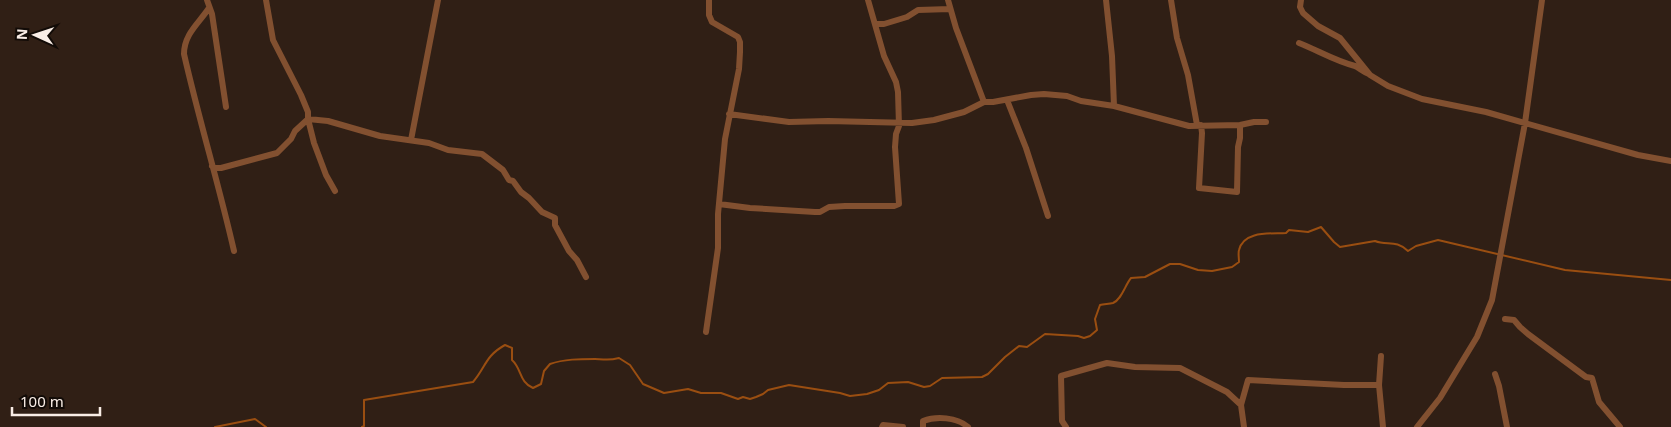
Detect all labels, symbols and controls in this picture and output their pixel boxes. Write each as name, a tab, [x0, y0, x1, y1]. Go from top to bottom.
north arrow	[10, 10, 60, 60]
text: N	[12, 28, 31, 40]
scale bar	[12, 384, 100, 416]
text: 100 m	[20, 391, 64, 411]

